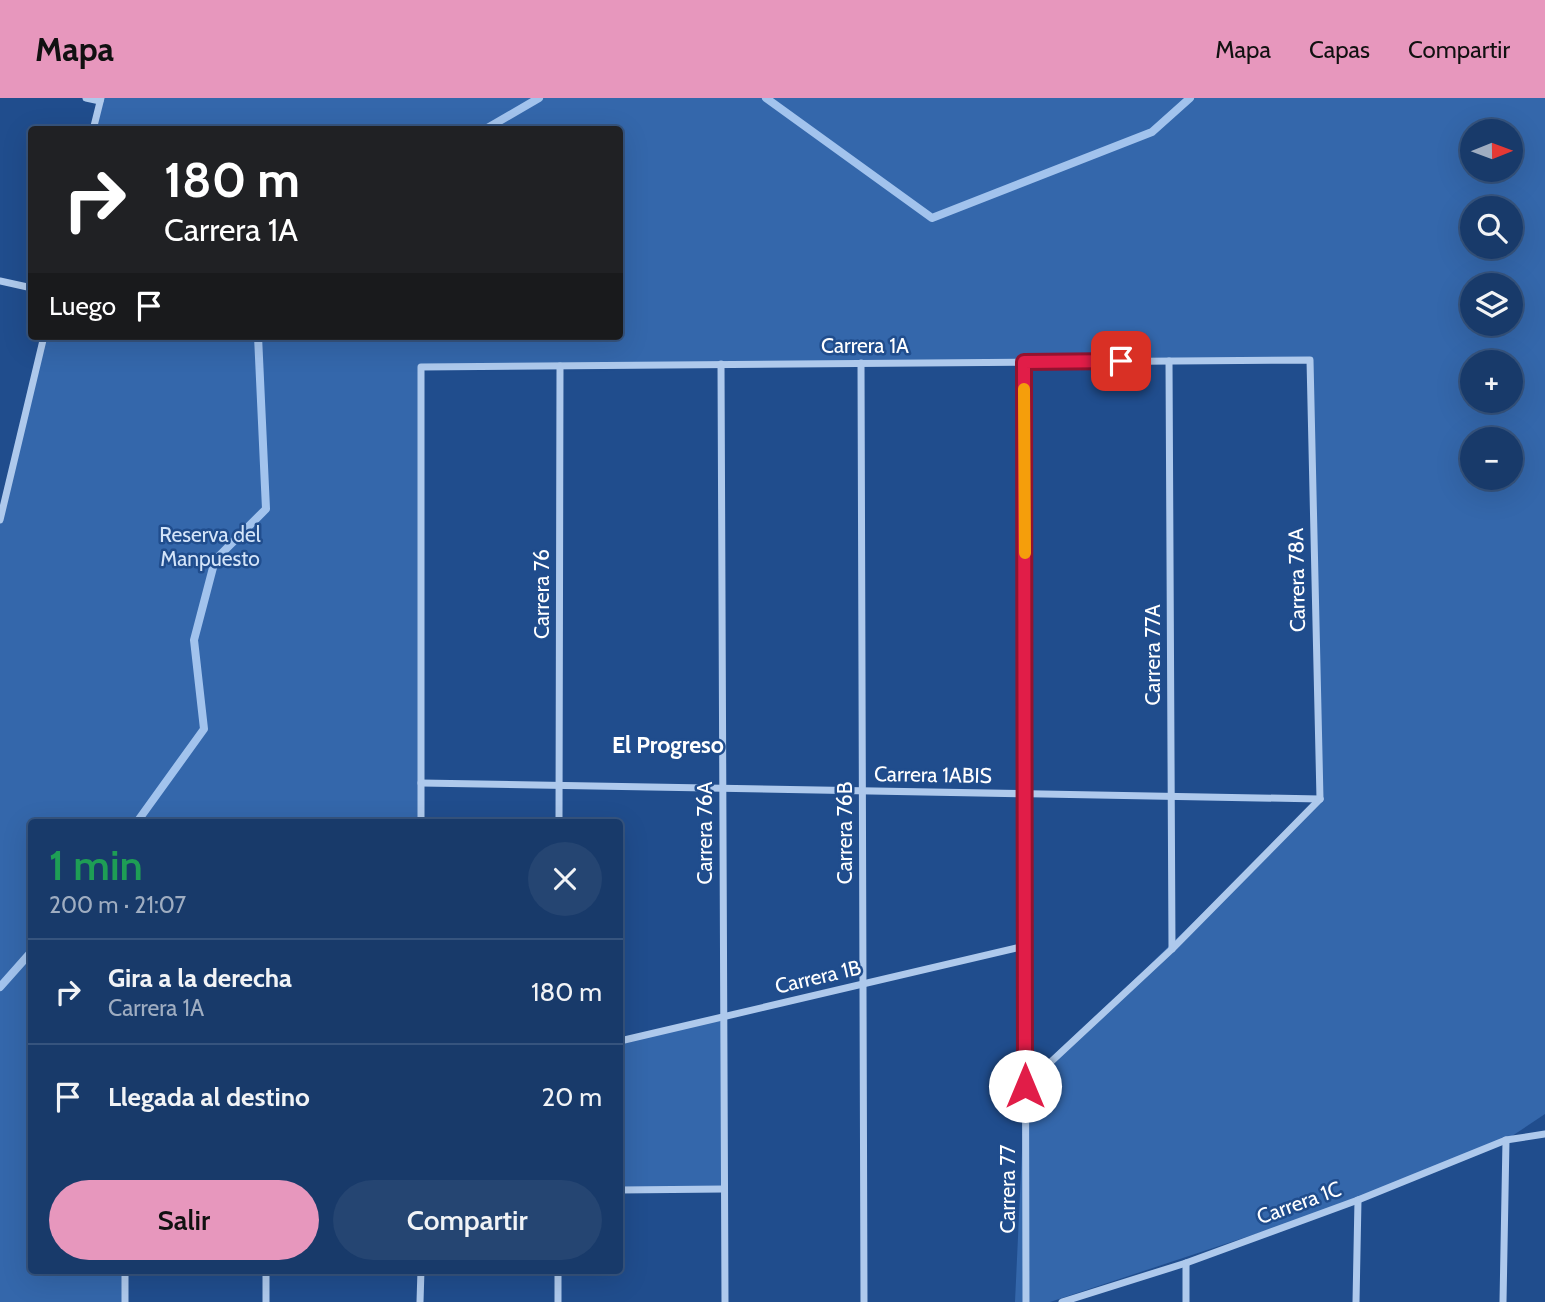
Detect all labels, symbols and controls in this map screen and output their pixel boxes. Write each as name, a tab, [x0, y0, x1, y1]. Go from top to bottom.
text: Mapa	[35, 29, 114, 69]
text: Mapa	[1215, 35, 1271, 64]
text: Capas	[1309, 35, 1370, 64]
text: Compartir	[1408, 35, 1510, 64]
north arrow	[1460, 119, 1522, 182]
map controls	[1460, 119, 1523, 490]
text: 180 m	[164, 150, 300, 209]
icon: right	[49, 154, 140, 245]
button: search	[1460, 196, 1523, 259]
text: Carrera 1A	[164, 210, 298, 249]
button: layers	[1460, 273, 1523, 336]
icon: arrive	[130, 287, 168, 325]
text: Luego	[49, 290, 116, 322]
pin	[1091, 331, 1151, 391]
street label: Carrera 1A	[821, 333, 909, 358]
icon: arrive	[1102, 342, 1140, 380]
button: +	[1460, 350, 1523, 413]
button: −	[1460, 427, 1523, 490]
park label: Reserva del Manpuesto	[159, 522, 261, 571]
street label: Carrera 78A	[1283, 528, 1310, 632]
street label: Carrera 76	[529, 549, 554, 639]
street label: Carrera 77A	[1140, 604, 1165, 706]
district label: El Progreso	[612, 731, 724, 759]
street label: Carrera 1ABIS	[874, 761, 992, 788]
street label: Carrera 76A	[692, 781, 717, 884]
street label: Carrera 76B	[832, 782, 857, 884]
text: 1 min	[49, 839, 143, 891]
button: close	[528, 842, 602, 916]
text: 200 m · 21:07	[49, 891, 186, 919]
street label: Carrera 1B	[772, 954, 863, 999]
text: Gira a la derecha	[108, 962, 292, 994]
icon: right	[49, 973, 87, 1011]
text: 180 m	[531, 976, 602, 1008]
text: Carrera 1A	[108, 994, 204, 1022]
position arrow	[988, 1049, 1062, 1123]
icon: arrive	[49, 1078, 87, 1116]
text: Llegada al destino	[108, 1081, 310, 1113]
text: 20 m	[542, 1081, 602, 1113]
street label: Carrera 77	[995, 1144, 1020, 1234]
street label: Carrera 1C	[1253, 1176, 1344, 1229]
button: Salir	[49, 1180, 319, 1260]
button: Compartir	[333, 1180, 602, 1260]

